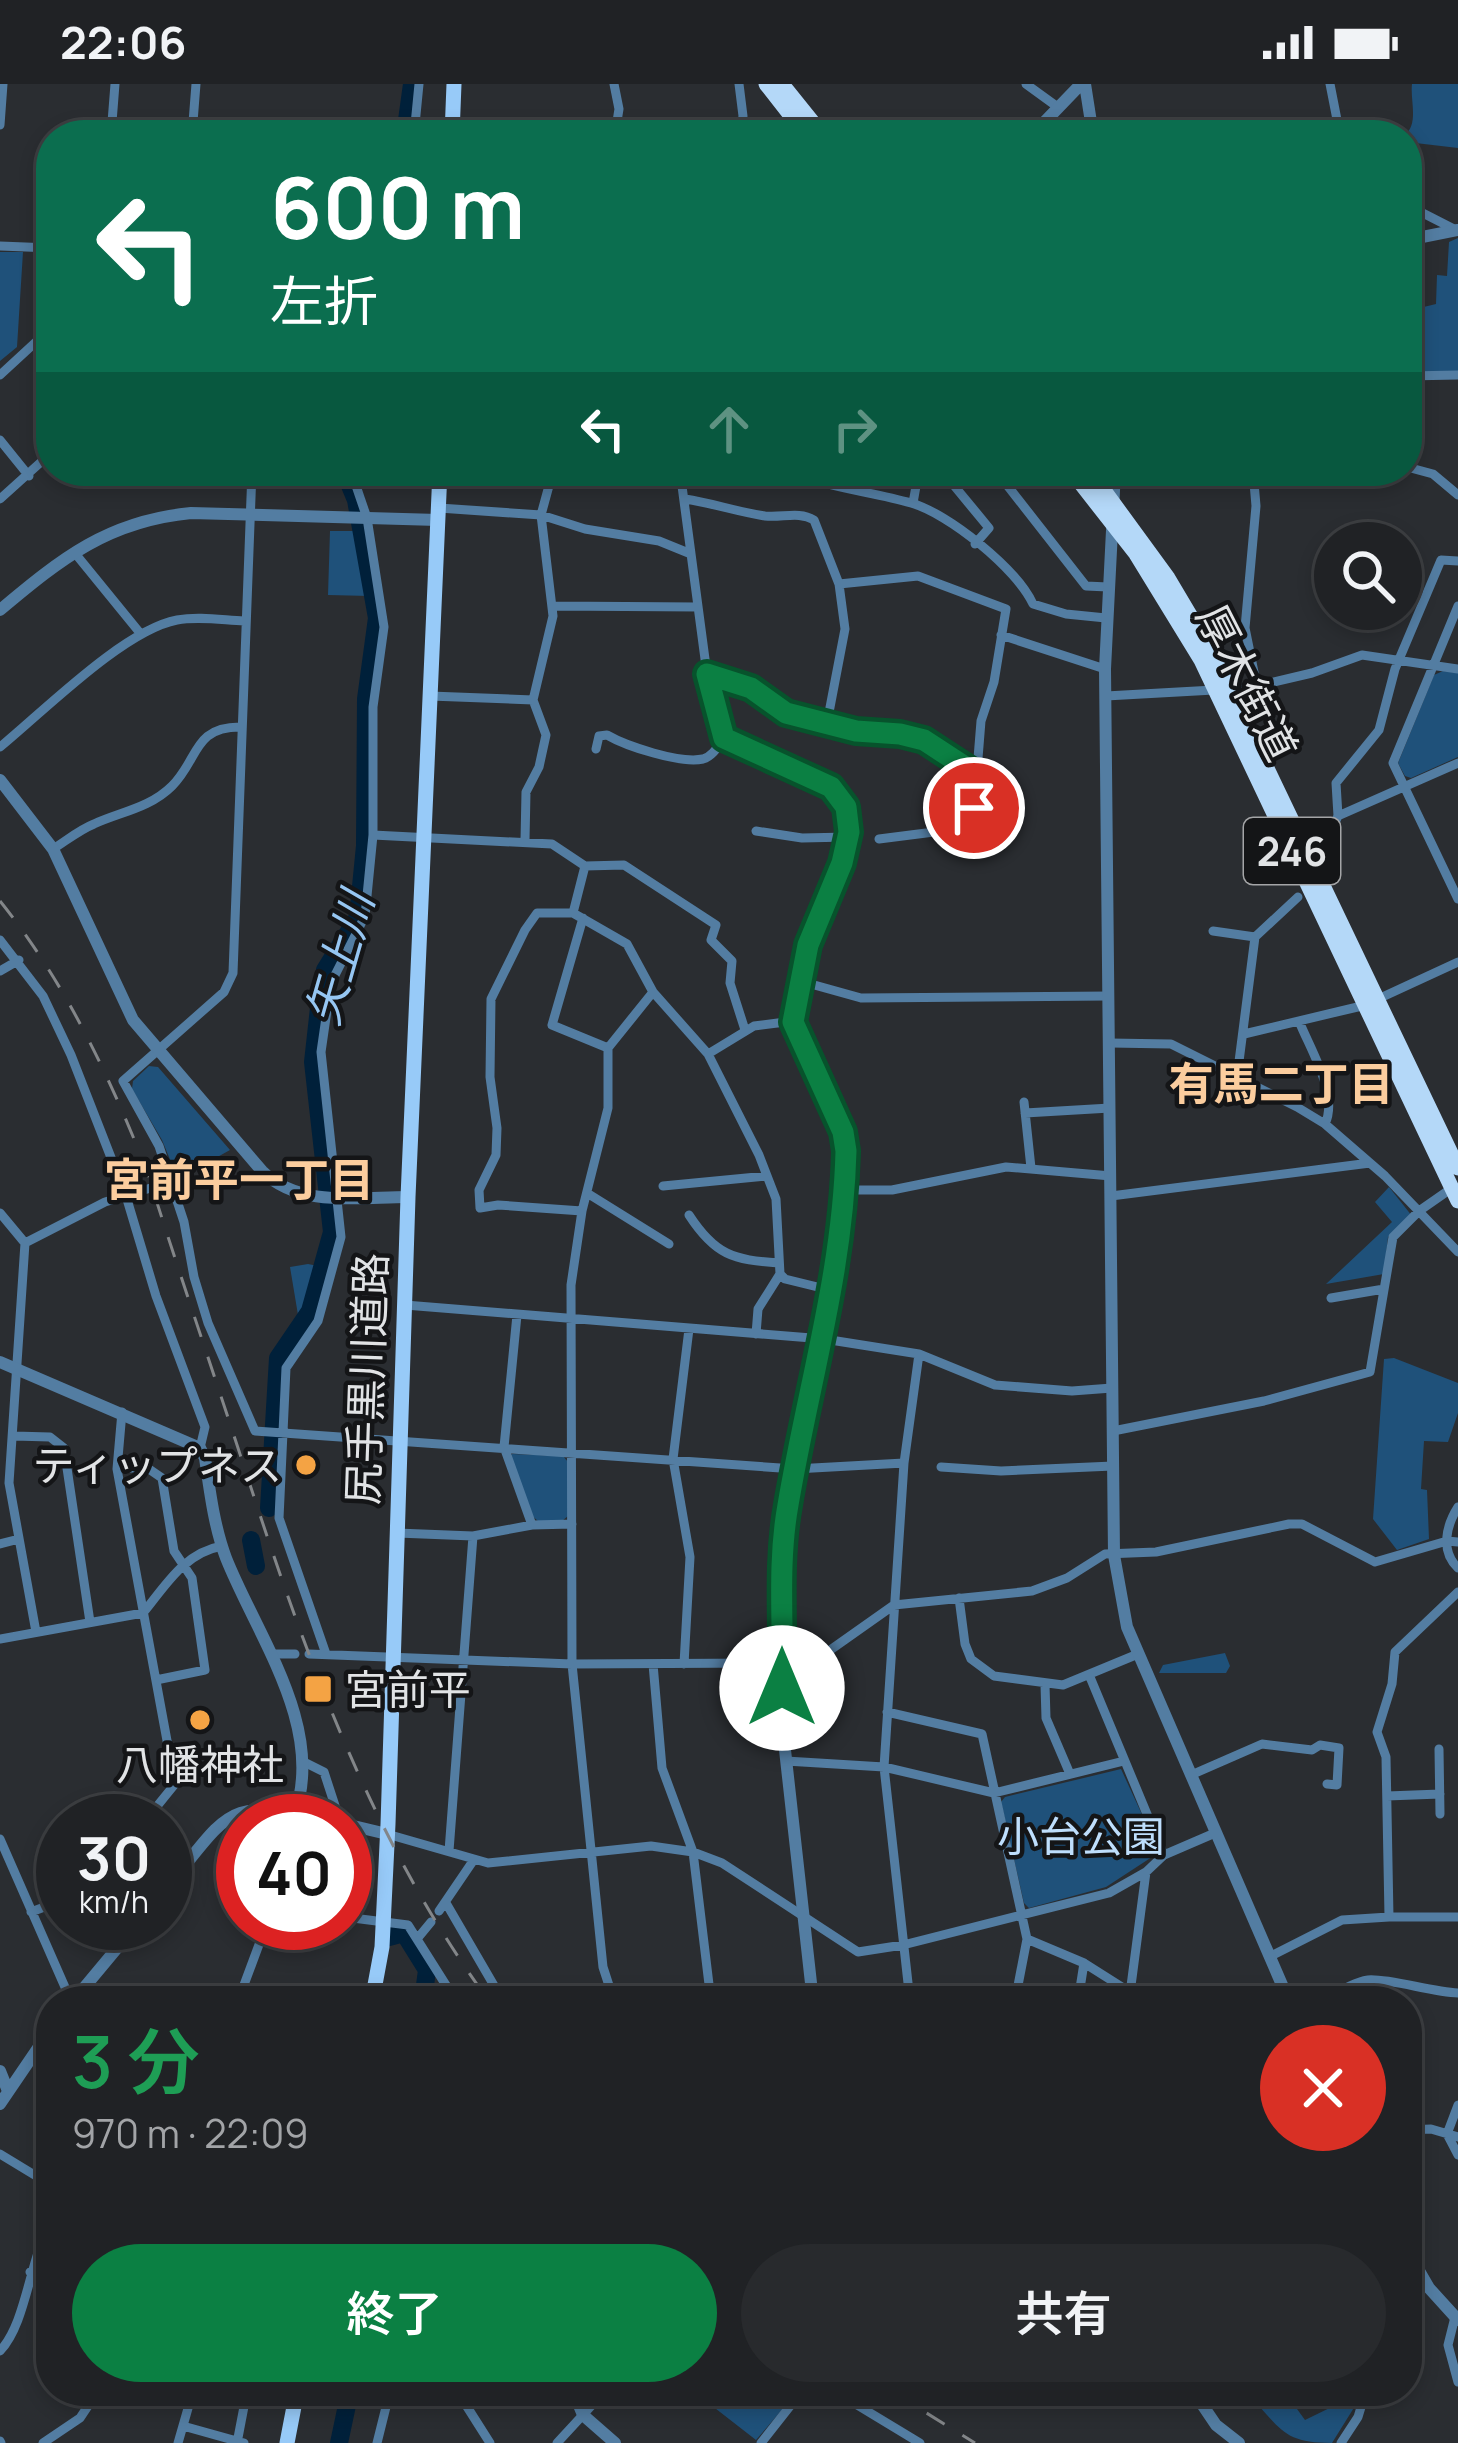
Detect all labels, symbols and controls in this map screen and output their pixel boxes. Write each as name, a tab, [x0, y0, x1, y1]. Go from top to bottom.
text: 22:06	[60, 11, 187, 73]
text: 600 m	[270, 149, 525, 264]
icon: left	[72, 168, 228, 324]
text: 左折	[270, 263, 378, 337]
icon: left	[570, 396, 636, 462]
icon: ahead	[696, 396, 762, 462]
icon: right	[822, 396, 888, 462]
map controls	[1314, 522, 1422, 630]
button: search	[1314, 522, 1422, 630]
street label: 厚木街道	[1184, 594, 1312, 770]
pin	[923, 757, 1025, 859]
icon: arrive	[941, 775, 1007, 841]
road number: 246	[1244, 818, 1340, 884]
water label: 矢上川	[291, 881, 389, 1031]
district label: 有馬二丁目	[1168, 1052, 1394, 1114]
district label: 宮前平一丁目	[104, 1148, 374, 1210]
street label: 尻手黒川道路	[333, 1252, 399, 1506]
place label: ティップネス	[33, 1436, 282, 1494]
marker: ティップネス	[293, 1452, 319, 1478]
position arrow	[719, 1625, 845, 1751]
place label: 宮前平	[345, 1660, 471, 1718]
marker: 宮前平	[302, 1673, 334, 1705]
marker: 八幡神社	[187, 1707, 213, 1733]
place label: 八幡神社	[116, 1735, 284, 1793]
speed limit sign: 40	[216, 1794, 372, 1950]
park label: 小台公園	[997, 1807, 1165, 1865]
text: 30	[77, 1816, 151, 1898]
text: km/h	[79, 1881, 149, 1922]
text: 3 分	[72, 2011, 200, 2110]
button: close	[1260, 2025, 1386, 2151]
text: 970 m · 22:09	[72, 2106, 308, 2160]
button: 終了	[72, 2244, 717, 2382]
button: 共有	[741, 2244, 1386, 2382]

